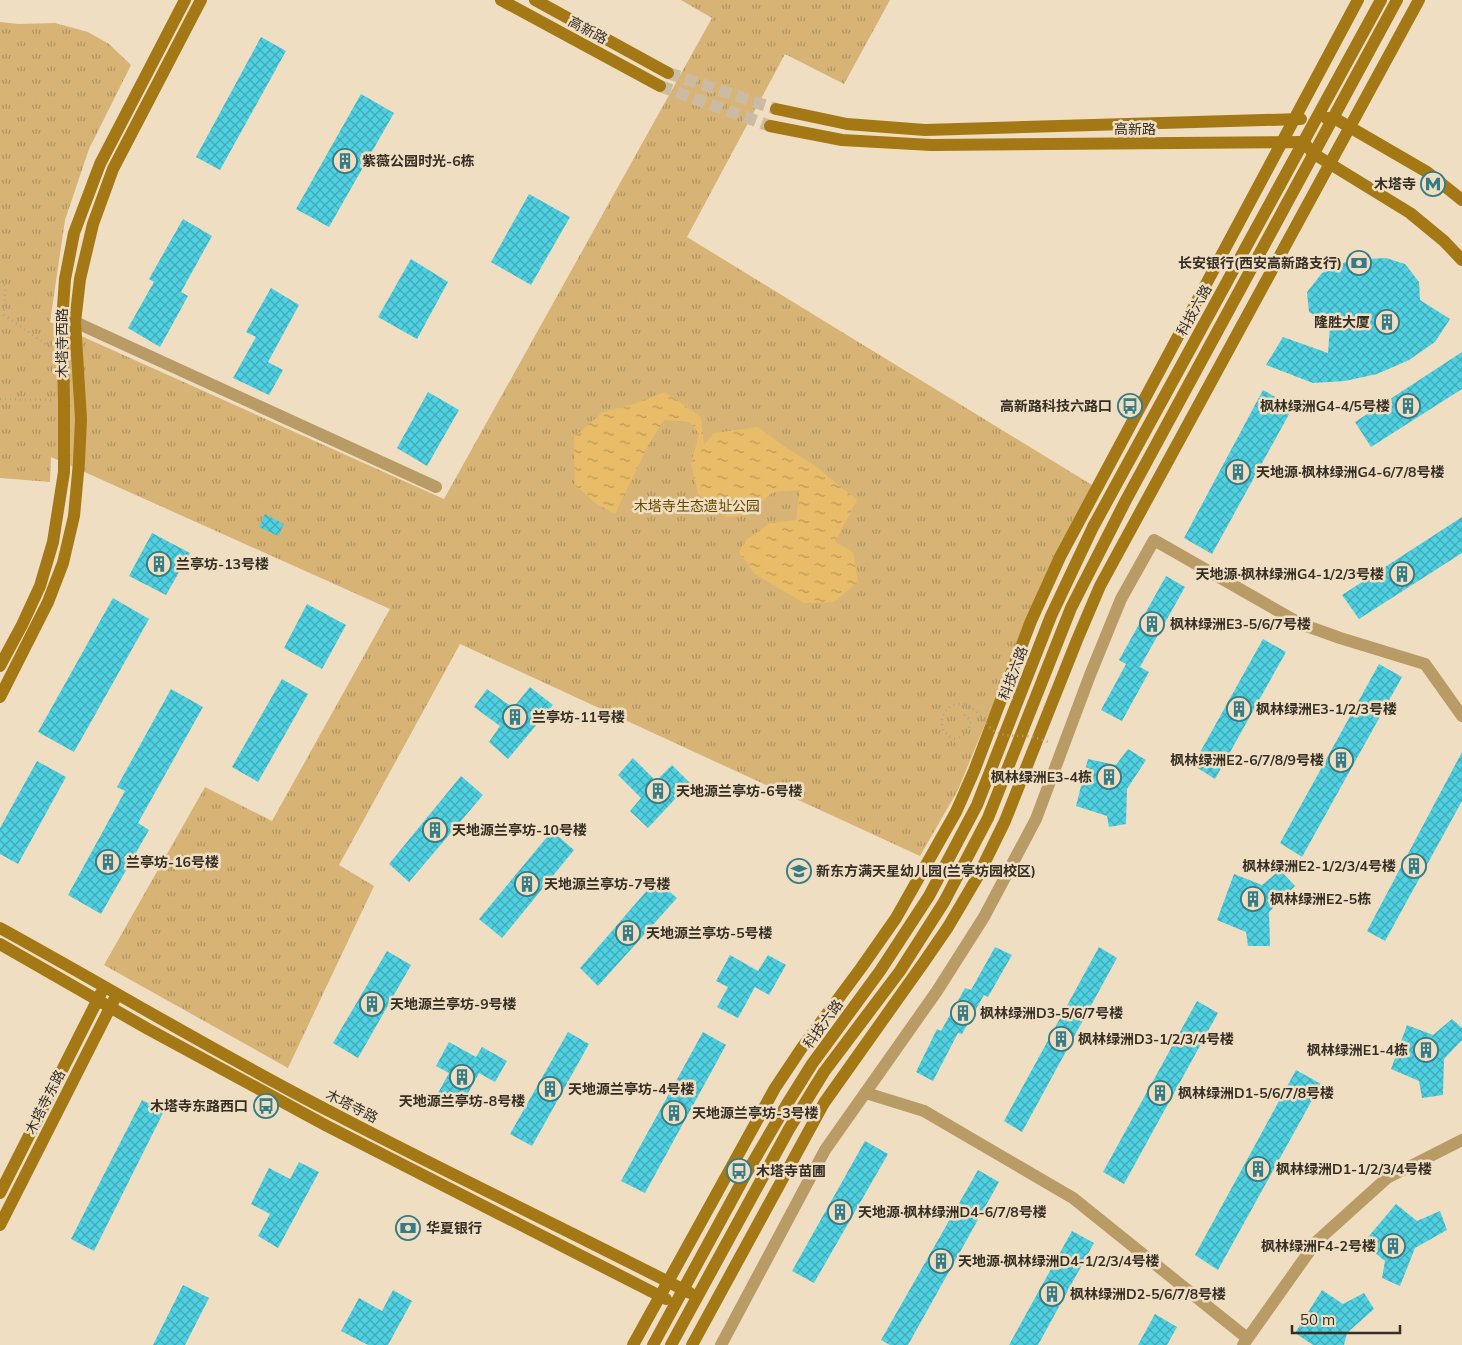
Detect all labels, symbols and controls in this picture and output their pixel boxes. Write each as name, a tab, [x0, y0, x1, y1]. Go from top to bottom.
street label: 高新路	[565, 12, 611, 48]
street label: 高新路	[1114, 120, 1156, 138]
building icon: 紫薇公园时光-6栋	[332, 148, 358, 174]
place label: 紫薇公园时光-6栋	[362, 152, 475, 170]
metro station icon: 木塔寺	[1420, 171, 1446, 197]
place label: 木塔寺	[1374, 175, 1416, 193]
bank icon: 长安银行(西安高新路支行)	[1346, 250, 1372, 276]
place label: 长安银行(西安高新路支行)	[1178, 254, 1342, 272]
street label: 科技六路	[1173, 281, 1215, 339]
street label: 木塔寺西路	[53, 308, 71, 378]
building icon: 隆胜大厦	[1374, 309, 1400, 335]
place label: 隆胜大厦	[1314, 313, 1370, 331]
bus stop icon: 高新路科技六路口	[1117, 393, 1143, 419]
building icon: 枫林绿洲G4-4/5号楼	[1395, 393, 1421, 419]
place label: 高新路科技六路口	[1000, 397, 1112, 415]
place label: 枫林绿洲G4-4/5号楼	[1260, 397, 1390, 415]
building icon: 天地源·枫林绿洲G4-6/7/8号楼	[1225, 459, 1251, 485]
place label: 天地源·枫林绿洲G4-6/7/8号楼	[1256, 463, 1444, 481]
park label: 木塔寺生态遗址公园	[634, 497, 760, 515]
building icon: 兰亭坊-13号楼	[146, 551, 172, 577]
place label: 兰亭坊-13号楼	[176, 555, 269, 573]
building icon: 天地源·枫林绿洲G4-1/2/3号楼	[1389, 561, 1415, 587]
place label: 天地源·枫林绿洲G4-1/2/3号楼	[1196, 565, 1384, 583]
building icon: 枫林绿洲E3-5/6/7号楼	[1139, 611, 1165, 637]
place label: 枫林绿洲E3-5/6/7号楼	[1170, 615, 1311, 633]
street label: 科技六路	[995, 644, 1031, 702]
building icon: 枫林绿洲E3-1/2/3号楼	[1226, 696, 1252, 722]
place label: 枫林绿洲E3-1/2/3号楼	[1256, 700, 1397, 718]
building icon: 兰亭坊-11号楼	[502, 704, 528, 730]
place label: 兰亭坊-11号楼	[532, 708, 625, 726]
building icon: 枫林绿洲E2-6/7/8/9号楼	[1328, 747, 1354, 773]
place label: 枫林绿洲E2-6/7/8/9号楼	[1170, 751, 1324, 769]
building icon: 枫林绿洲E3-4栋	[1096, 764, 1122, 790]
place label: 枫林绿洲E3-4栋	[991, 768, 1092, 786]
building icon: 天地源兰亭坊-6号楼	[645, 778, 671, 804]
place label: 天地源兰亭坊-6号楼	[676, 782, 803, 800]
building icon: 天地源兰亭坊-10号楼	[422, 817, 448, 843]
place label: 天地源兰亭坊-10号楼	[452, 821, 587, 839]
building icon: 兰亭坊-16号楼	[95, 849, 121, 875]
place label: 兰亭坊-16号楼	[126, 853, 219, 871]
building icon: 枫林绿洲E2-1/2/3/4号楼	[1401, 853, 1427, 879]
place label: 枫林绿洲E2-1/2/3/4号楼	[1242, 857, 1396, 875]
school or university icon: 新东方满天星幼儿园(兰亭坊园校区)	[786, 858, 812, 884]
place label: 新东方满天星幼儿园(兰亭坊园校区)	[816, 862, 1036, 880]
building icon: 天地源兰亭坊-7号楼	[514, 871, 540, 897]
place label: 天地源兰亭坊-7号楼	[544, 875, 671, 893]
building icon: 枫林绿洲E2-5栋	[1240, 886, 1266, 912]
place label: 枫林绿洲E2-5栋	[1270, 890, 1371, 908]
building icon: 天地源兰亭坊-5号楼	[615, 920, 641, 946]
place label: 天地源兰亭坊-5号楼	[646, 924, 773, 942]
building icon: 天地源兰亭坊-9号楼	[359, 991, 385, 1017]
place label: 天地源兰亭坊-9号楼	[390, 995, 517, 1013]
street label: 科技六路	[799, 996, 847, 1052]
building icon: 枫林绿洲D3-5/6/7号楼	[950, 1000, 976, 1026]
place label: 枫林绿洲D3-5/6/7号楼	[980, 1004, 1123, 1022]
building icon: 枫林绿洲D3-1/2/3/4号楼	[1048, 1026, 1074, 1052]
place label: 枫林绿洲D3-1/2/3/4号楼	[1078, 1030, 1234, 1048]
building icon: 枫林绿洲E1-4栋	[1413, 1037, 1439, 1063]
place label: 枫林绿洲E1-4栋	[1307, 1041, 1408, 1059]
building icon: 天地源兰亭坊-8号楼	[449, 1064, 475, 1090]
street label: 木塔寺东路	[21, 1067, 69, 1137]
building icon: 天地源兰亭坊-4号楼	[537, 1076, 563, 1102]
place label: 天地源兰亭坊-4号楼	[568, 1080, 695, 1098]
building icon: 枫林绿洲D1-5/6/7/8号楼	[1147, 1080, 1173, 1106]
place label: 枫林绿洲D1-5/6/7/8号楼	[1178, 1084, 1334, 1102]
street label: 木塔寺路	[323, 1085, 381, 1127]
place label: 天地源兰亭坊-8号楼	[399, 1092, 525, 1110]
bus stop icon: 木塔寺东路西口	[253, 1093, 279, 1119]
place label: 木塔寺东路西口	[150, 1097, 248, 1115]
building icon: 天地源兰亭坊-3号楼	[661, 1100, 687, 1126]
place label: 天地源兰亭坊-3号楼	[692, 1104, 819, 1122]
building icon: 枫林绿洲D1-1/2/3/4号楼	[1245, 1156, 1271, 1182]
bus stop icon: 木塔寺苗圃	[726, 1158, 752, 1184]
place label: 枫林绿洲D1-1/2/3/4号楼	[1276, 1160, 1432, 1178]
place label: 木塔寺苗圃	[756, 1162, 826, 1180]
building icon: 天地源·枫林绿洲D4-6/7/8号楼	[827, 1199, 853, 1225]
place label: 天地源·枫林绿洲D4-6/7/8号楼	[858, 1203, 1047, 1221]
bank icon: 华夏银行	[395, 1215, 421, 1241]
place label: 华夏银行	[426, 1219, 482, 1237]
building icon: 枫林绿洲F4-2号楼	[1380, 1233, 1406, 1259]
place label: 枫林绿洲F4-2号楼	[1261, 1237, 1376, 1255]
building icon: 天地源·枫林绿洲D4-1/2/3/4号楼	[928, 1248, 954, 1274]
place label: 天地源·枫林绿洲D4-1/2/3/4号楼	[958, 1252, 1160, 1270]
building icon: 枫林绿洲D2-5/6/7/8号楼	[1039, 1281, 1065, 1307]
place label: 枫林绿洲D2-5/6/7/8号楼	[1070, 1285, 1226, 1303]
scale bar	[1292, 1302, 1400, 1334]
text: 50 m	[1300, 1310, 1335, 1329]

